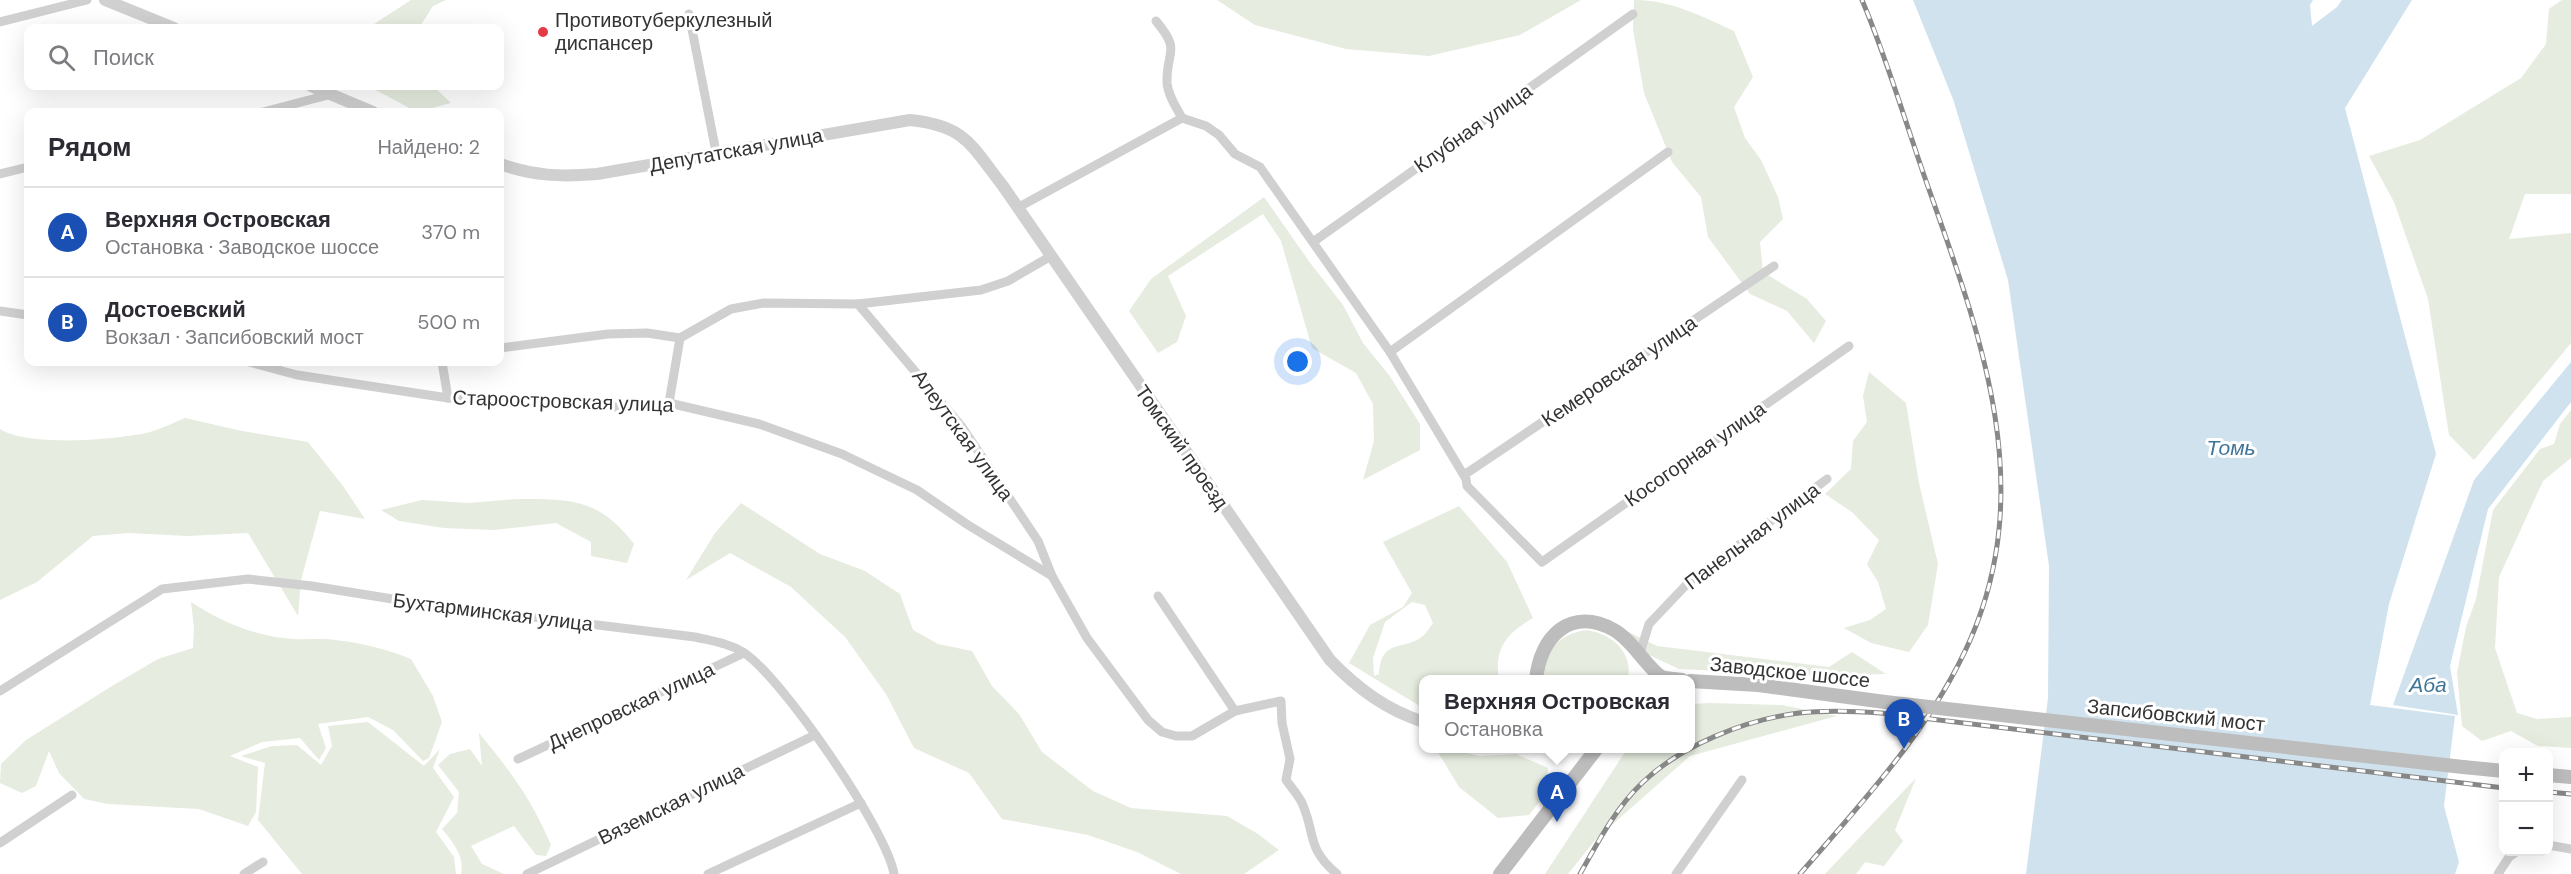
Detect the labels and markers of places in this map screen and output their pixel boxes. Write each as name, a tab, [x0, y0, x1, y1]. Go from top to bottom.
place label: Противотуберкулезный диспансер	[555, 7, 772, 56]
marker: Противотуберкулезный диспансер	[536, 25, 550, 39]
pin: B	[1884, 700, 1924, 749]
pin: A	[1538, 772, 1576, 822]

